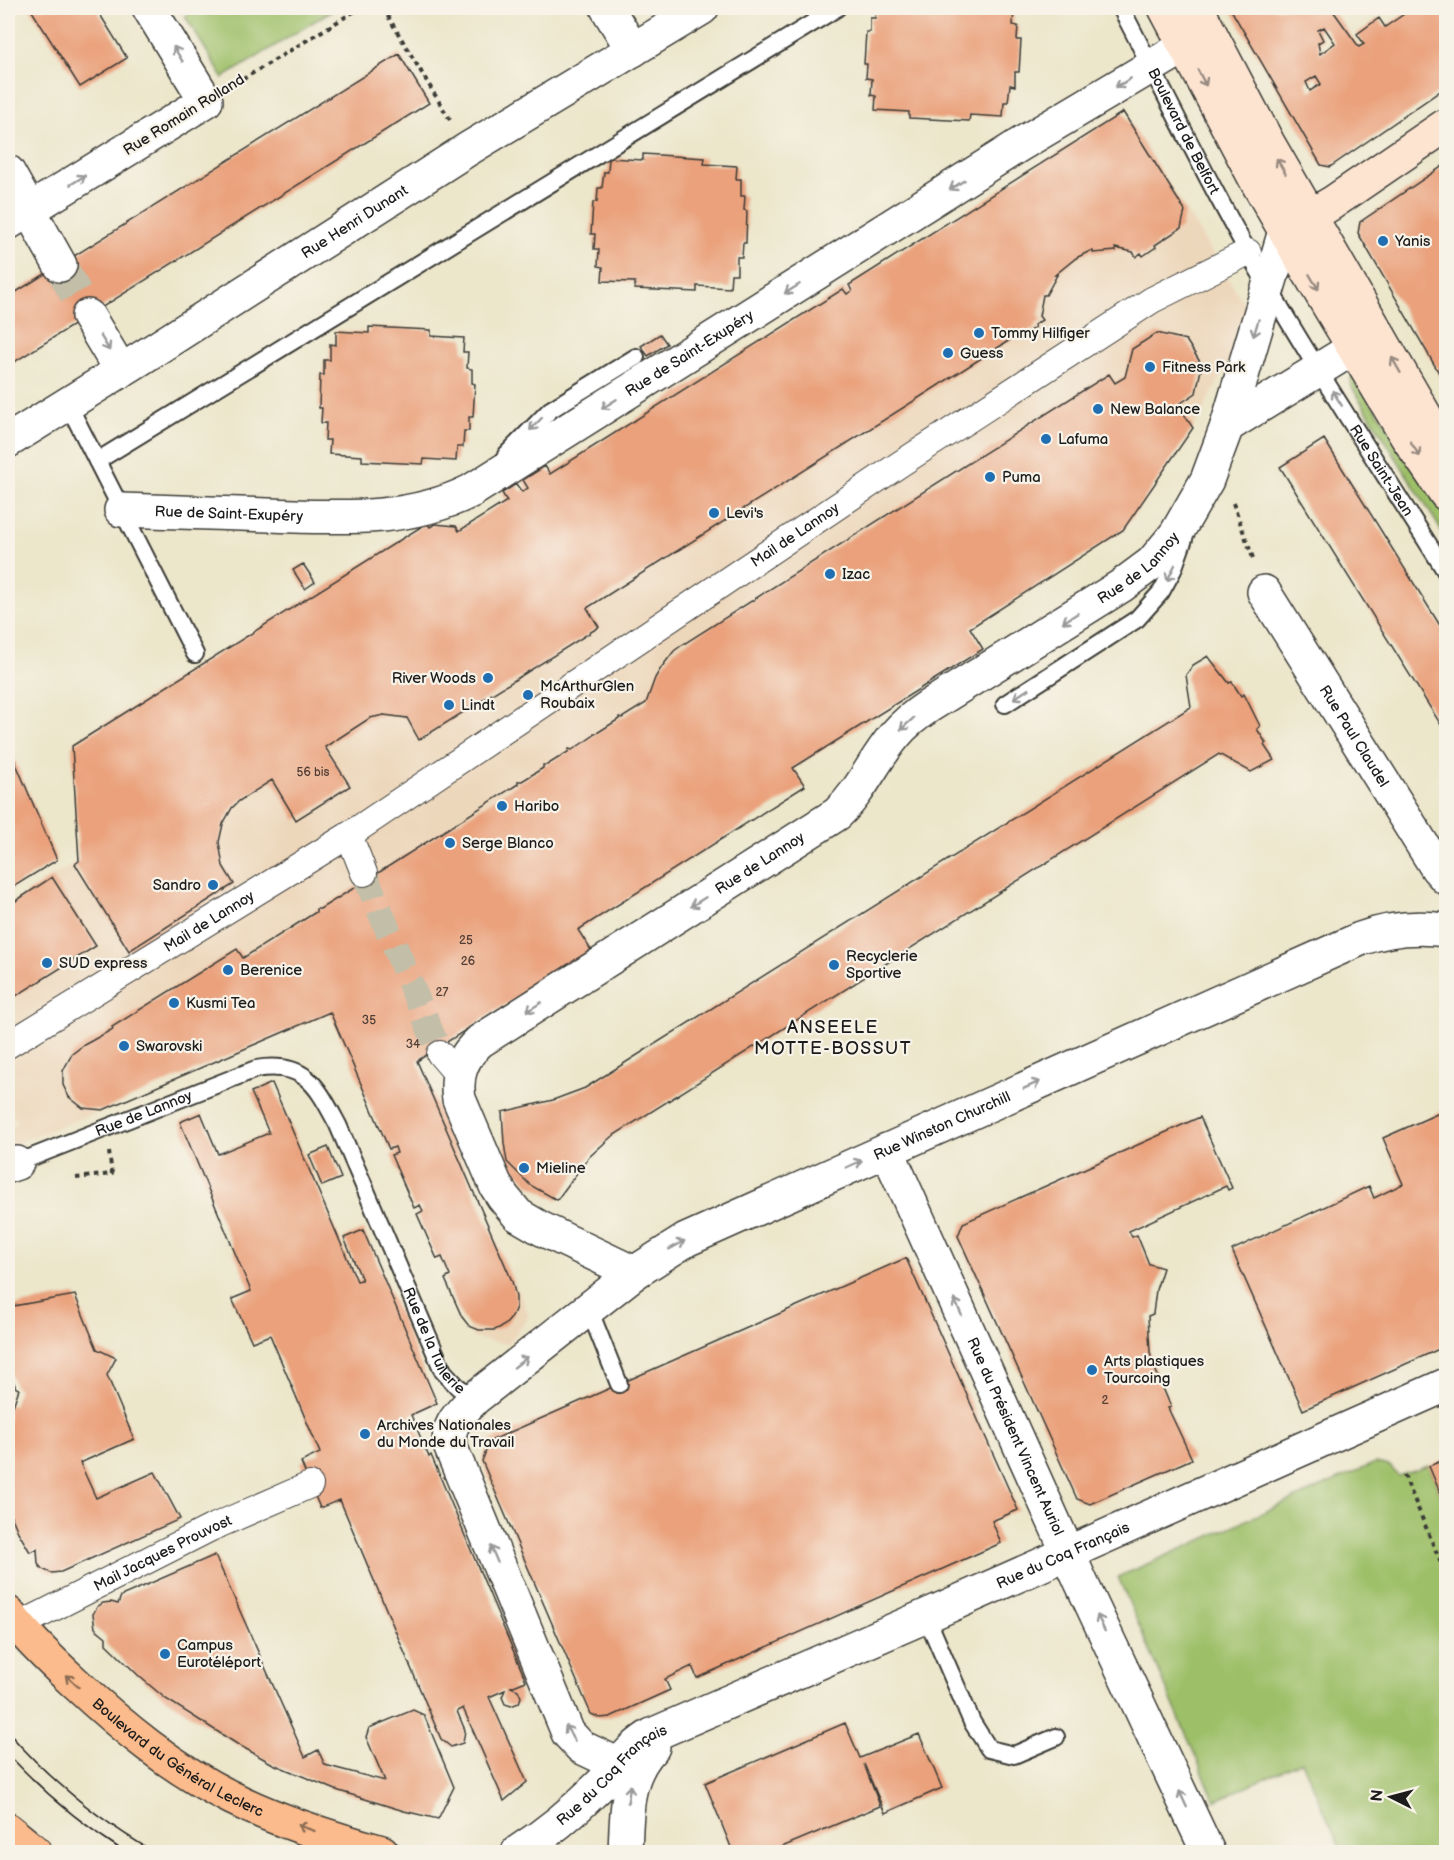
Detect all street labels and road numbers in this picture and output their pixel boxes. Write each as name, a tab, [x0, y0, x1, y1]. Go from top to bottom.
street label: Boulevard de Belfort	[1144, 65, 1224, 198]
street label: Rue Romain Rolland	[120, 70, 248, 160]
street label: Rue Henri Dunant	[298, 180, 412, 263]
street label: Rue de Saint-Exupéry	[621, 305, 757, 401]
street label: Rue Saint-Jean	[1345, 421, 1418, 520]
street label: Mail de Lannoy	[747, 498, 843, 571]
street label: Rue de Saint-Exupéry	[154, 502, 304, 526]
street label: Rue de Lannoy	[1094, 528, 1183, 608]
street label: Rue Paul Claudel	[1315, 682, 1393, 791]
street label: Rue de Lannoy	[711, 828, 808, 899]
street label: Mail de Lannoy	[160, 886, 258, 956]
street label: Rue de Lannoy	[92, 1086, 195, 1141]
street label: Rue Winston Churchill	[871, 1087, 1013, 1165]
street label: Rue de la Tuilerie	[399, 1284, 469, 1399]
street label: Rue du Président Vincent Auriol	[963, 1334, 1068, 1539]
street label: Mail Jacques Prouvost	[90, 1511, 235, 1596]
street label: Rue du Coq Français	[993, 1517, 1133, 1593]
street label: Boulevard du Général Leclerc	[88, 1694, 267, 1821]
street label: Rue du Coq Français	[553, 1720, 670, 1830]

